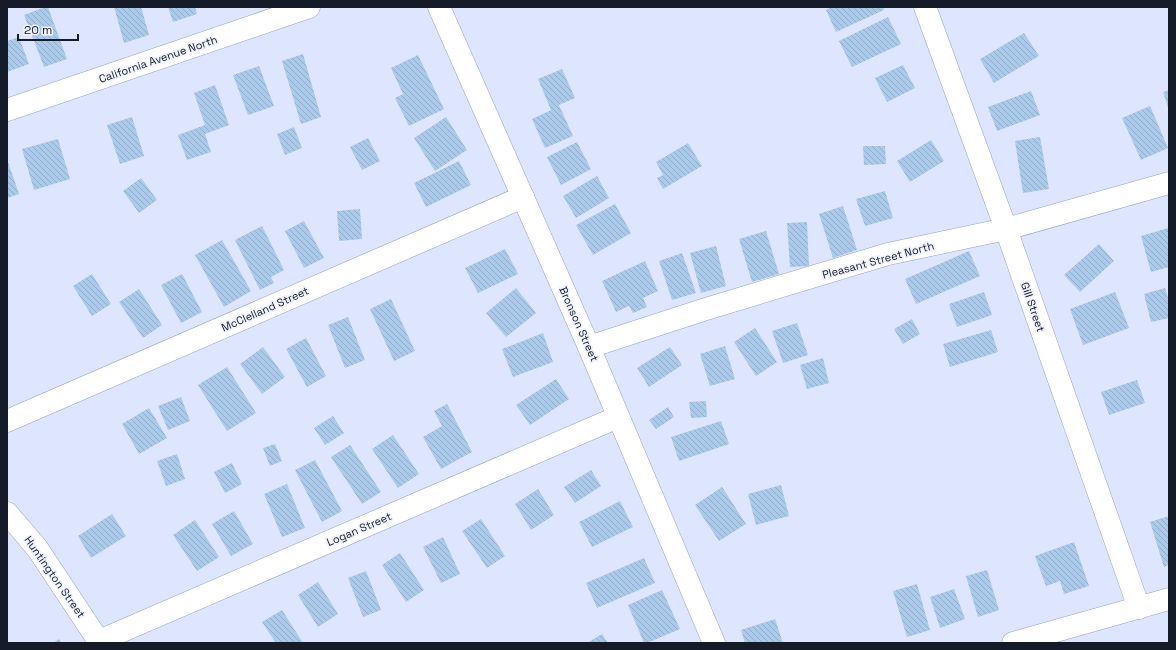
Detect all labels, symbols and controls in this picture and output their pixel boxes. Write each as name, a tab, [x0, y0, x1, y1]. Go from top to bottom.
scale bar	[18, 16, 78, 42]
text: 20 m	[24, 22, 52, 38]
street label: California Avenue North	[97, 32, 219, 86]
street label: Pleasant Street North	[821, 238, 935, 282]
street label: Gill Street	[1018, 280, 1048, 334]
street label: McClelland Street	[219, 283, 311, 335]
street label: Bronson Street	[556, 284, 602, 364]
street label: Logan Street	[324, 509, 394, 549]
street label: Huntington Street	[21, 533, 89, 621]

